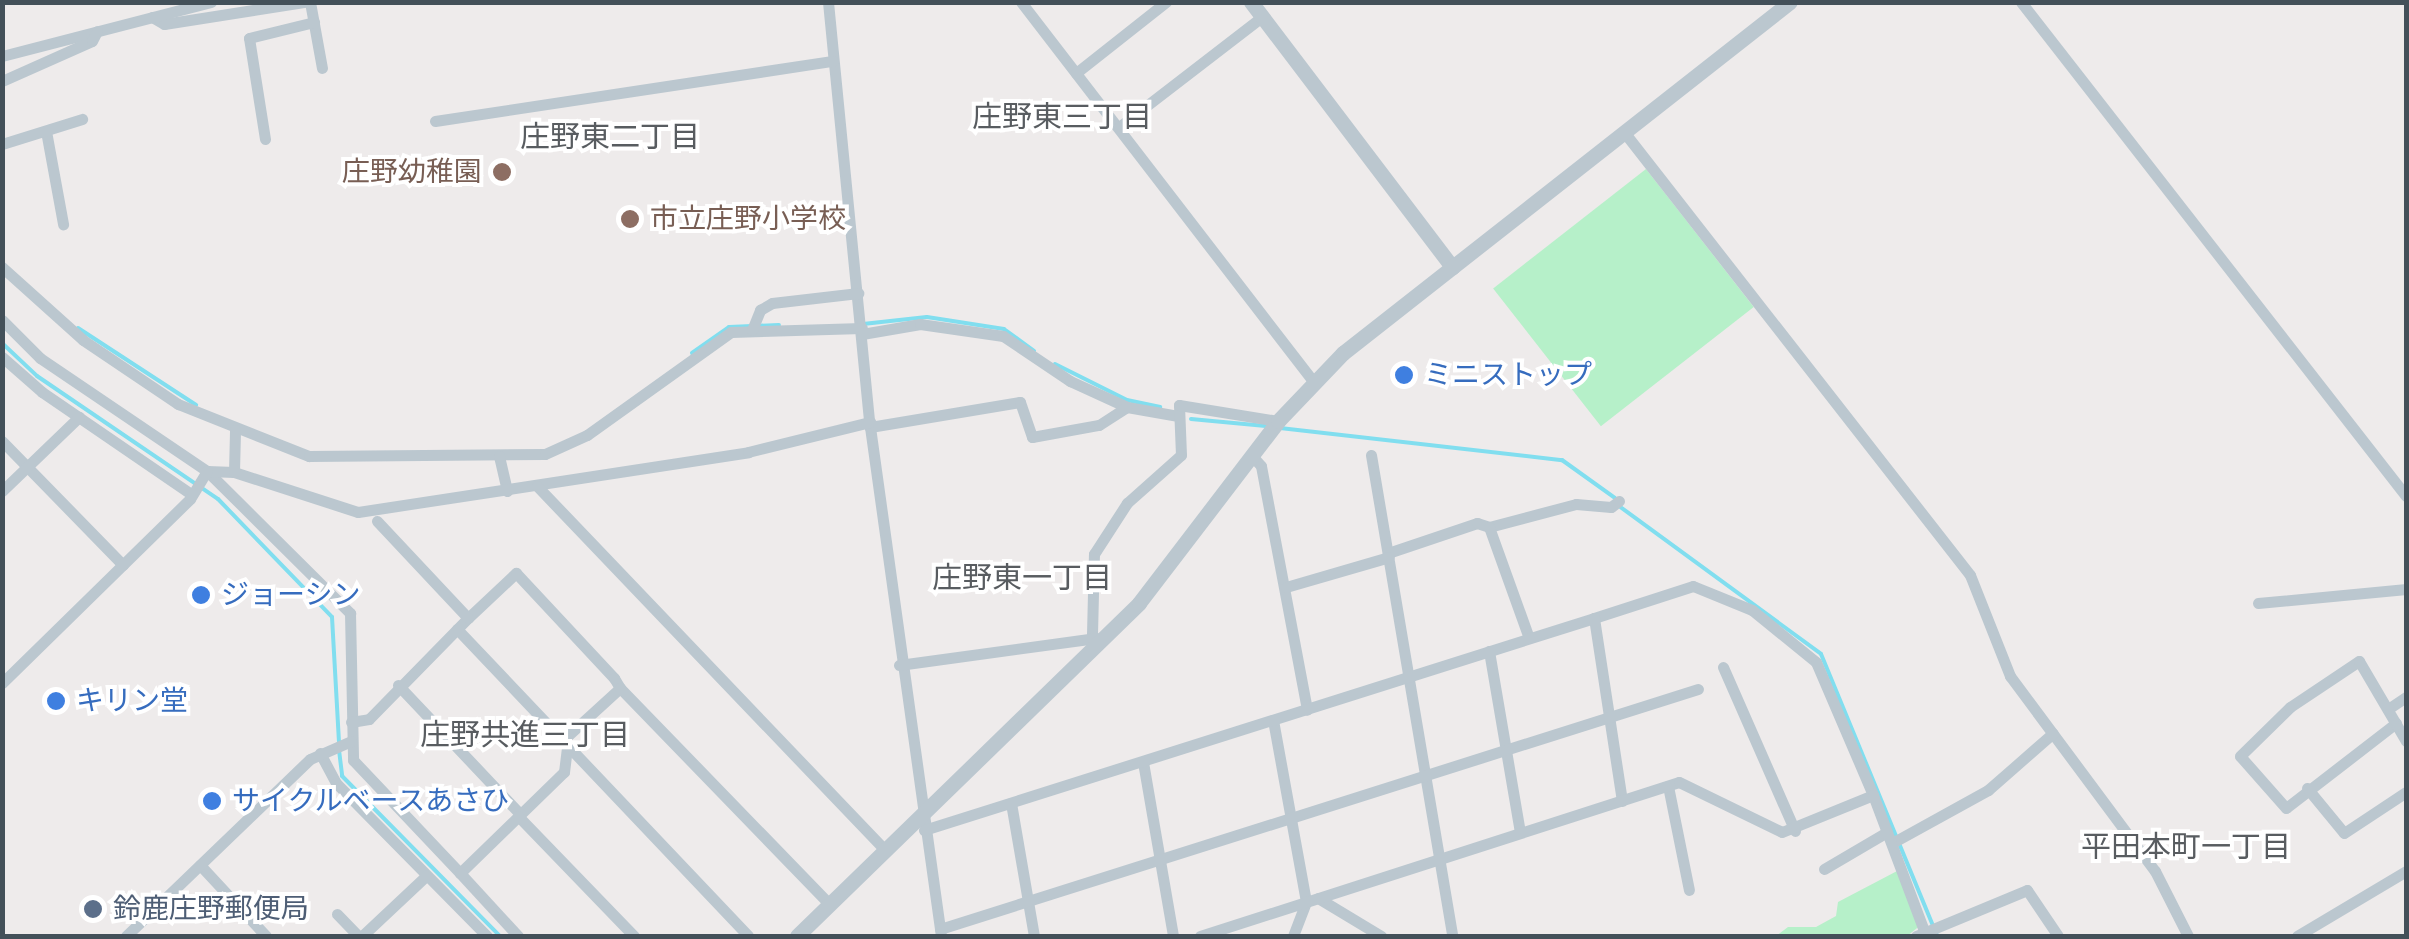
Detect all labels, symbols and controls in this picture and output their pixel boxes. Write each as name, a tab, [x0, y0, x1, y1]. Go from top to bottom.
district label: 庄野東三丁目	[972, 100, 1152, 136]
district label: 庄野東二丁目	[520, 120, 700, 156]
place label: 庄野幼稚園	[342, 155, 482, 189]
marker: 庄野幼稚園	[491, 161, 513, 183]
place label: 市立庄野小学校	[650, 202, 846, 236]
marker: 市立庄野小学校	[619, 208, 641, 230]
place label: ミニストップ	[1424, 358, 1592, 392]
marker: ミニストップ	[1393, 364, 1415, 386]
district label: 庄野東一丁目	[932, 561, 1112, 597]
place label: ジョーシン	[221, 578, 361, 612]
marker: ジョーシン	[190, 584, 212, 606]
place label: キリン堂	[76, 684, 188, 718]
marker: キリン堂	[45, 690, 67, 712]
district label: 庄野共進三丁目	[420, 718, 630, 754]
place label: サイクルベースあさひ	[232, 784, 512, 818]
marker: サイクルベースあさひ	[201, 790, 223, 812]
district label: 平田本町一丁目	[2081, 830, 2291, 866]
place label: 鈴鹿庄野郵便局	[113, 892, 309, 926]
marker: 鈴鹿庄野郵便局	[82, 898, 104, 920]

